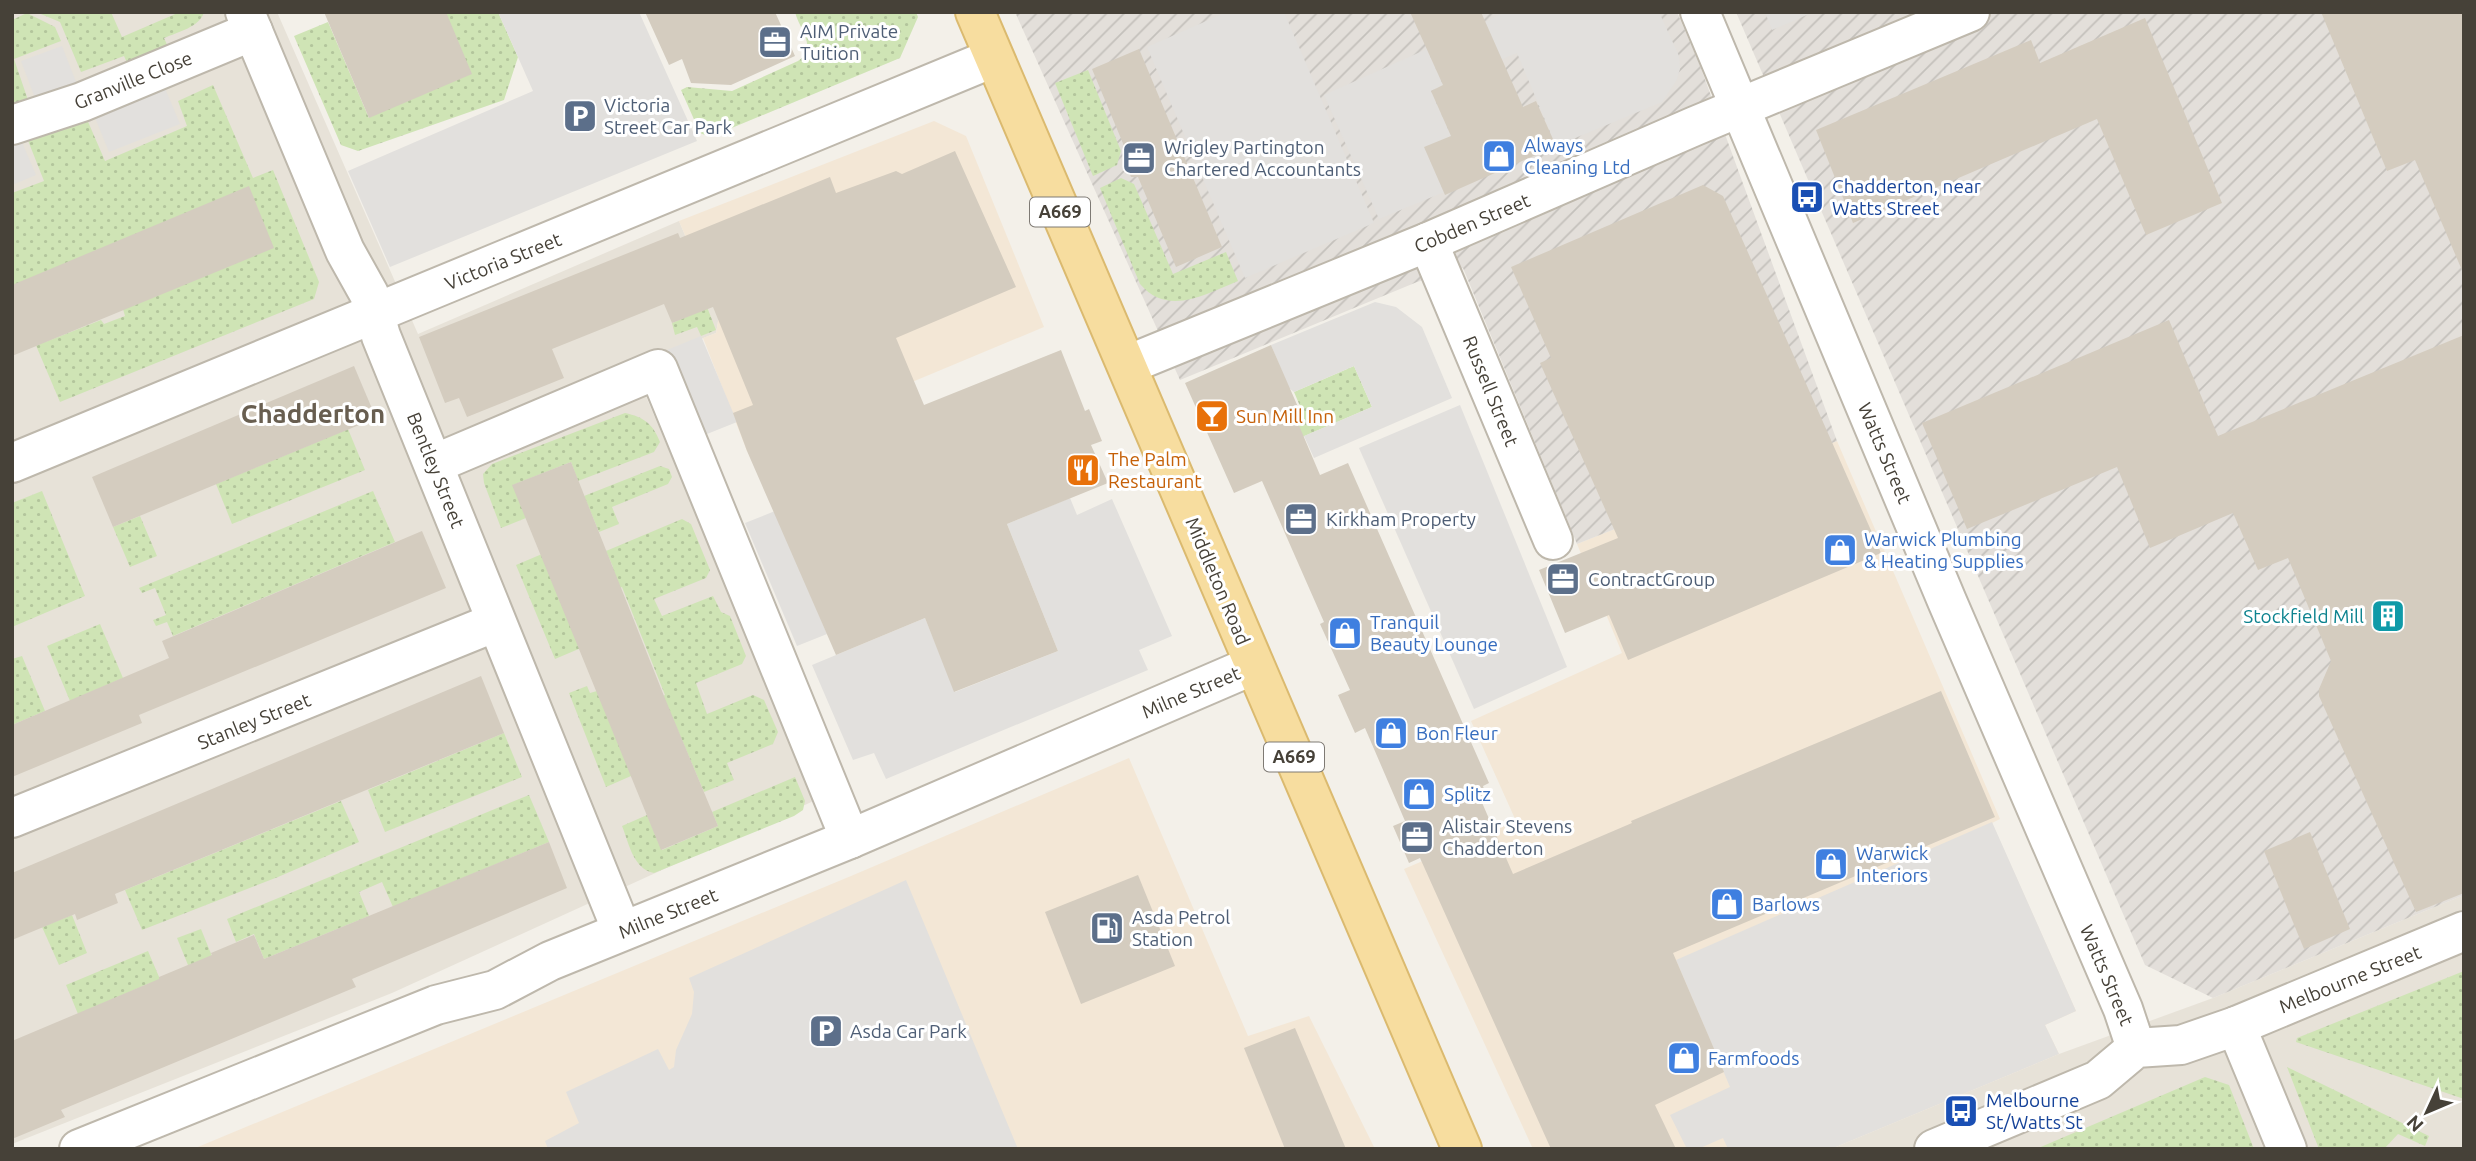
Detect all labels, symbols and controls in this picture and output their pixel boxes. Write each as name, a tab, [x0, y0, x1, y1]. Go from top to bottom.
place label: AIM Private Tuition	[800, 20, 898, 64]
office icon: AIM Private Tuition	[756, 23, 794, 61]
street label: Granville Close	[71, 46, 195, 114]
place label: Victoria Street Car Park	[604, 94, 733, 138]
parking icon: Victoria Street Car Park	[561, 97, 599, 135]
place label: Always Cleaning Ltd	[1524, 134, 1631, 178]
place label: Wrigley Partington Chartered Accountants	[1164, 136, 1361, 180]
shop icon: Always Cleaning Ltd	[1480, 137, 1518, 175]
office icon: Wrigley Partington Chartered Accountants	[1120, 139, 1158, 177]
place label: Chadderton, near Watts Street	[1832, 175, 1981, 219]
bus stop icon: Chadderton, near Watts Street	[1788, 178, 1826, 216]
street label: Cobden Street	[1411, 188, 1534, 257]
road number: A669	[1030, 197, 1090, 226]
street label: Victoria Street	[442, 227, 565, 294]
street label: Russell Street	[1459, 333, 1523, 450]
bar icon: Sun Mill Inn	[1193, 397, 1231, 435]
district label: Chadderton	[241, 399, 385, 428]
street label: Watts Street	[1854, 399, 1916, 507]
place label: Sun Mill Inn	[1236, 405, 1334, 427]
street label: Bentley Street	[403, 409, 469, 532]
place label: The Palm Restaurant	[1108, 448, 1202, 492]
restaurant icon: The Palm Restaurant	[1064, 451, 1102, 489]
office icon: Kirkham Property	[1282, 500, 1320, 538]
place label: Kirkham Property	[1326, 508, 1476, 530]
street label: Middleton Road	[1181, 514, 1255, 648]
place label: Warwick Plumbing & Heating Supplies	[1864, 528, 2024, 572]
shop icon: Warwick Plumbing & Heating Supplies	[1821, 531, 1859, 569]
office icon: ContractGroup	[1544, 560, 1582, 598]
place label: ContractGroup	[1588, 568, 1715, 590]
building icon: Stockfield Mill	[2369, 597, 2407, 635]
place label: Stockfield Mill	[2243, 605, 2364, 627]
place label: Tranquil Beauty Lounge	[1370, 611, 1498, 655]
shop icon: Tranquil Beauty Lounge	[1326, 614, 1364, 652]
street label: Milne Street	[1138, 661, 1244, 723]
street label: Stanley Street	[194, 688, 314, 754]
shop icon: Bon Fleur	[1372, 714, 1410, 752]
place label: Bon Fleur	[1416, 722, 1498, 744]
road number: A669	[1264, 742, 1324, 772]
shop icon: Splitz	[1400, 775, 1438, 813]
place label: Splitz	[1444, 783, 1491, 805]
place label: Alistair Stevens Chadderton	[1442, 815, 1572, 859]
office icon: Alistair Stevens Chadderton	[1398, 818, 1436, 856]
place label: Warwick Interiors	[1856, 842, 1929, 886]
shop icon: Warwick Interiors	[1812, 845, 1850, 883]
street label: Milne Street	[615, 883, 721, 943]
shop icon: Barlows	[1708, 885, 1746, 923]
place label: Barlows	[1752, 893, 1820, 915]
place label: Asda Petrol Station	[1132, 906, 1230, 950]
fuel station icon: Asda Petrol Station	[1088, 909, 1126, 947]
street label: Watts Street	[2076, 921, 2138, 1029]
street label: Melbourne Street	[2276, 940, 2425, 1017]
parking icon: Asda Car Park	[807, 1012, 845, 1050]
place label: Asda Car Park	[850, 1020, 967, 1042]
shop icon: Farmfoods	[1665, 1039, 1703, 1077]
place label: Farmfoods	[1708, 1047, 1799, 1069]
north arrow	[2392, 1077, 2462, 1147]
place label: Melbourne St/Watts St	[1986, 1089, 2083, 1133]
bus stop icon: Melbourne St/Watts St	[1942, 1092, 1980, 1130]
text: N	[2402, 1111, 2428, 1137]

